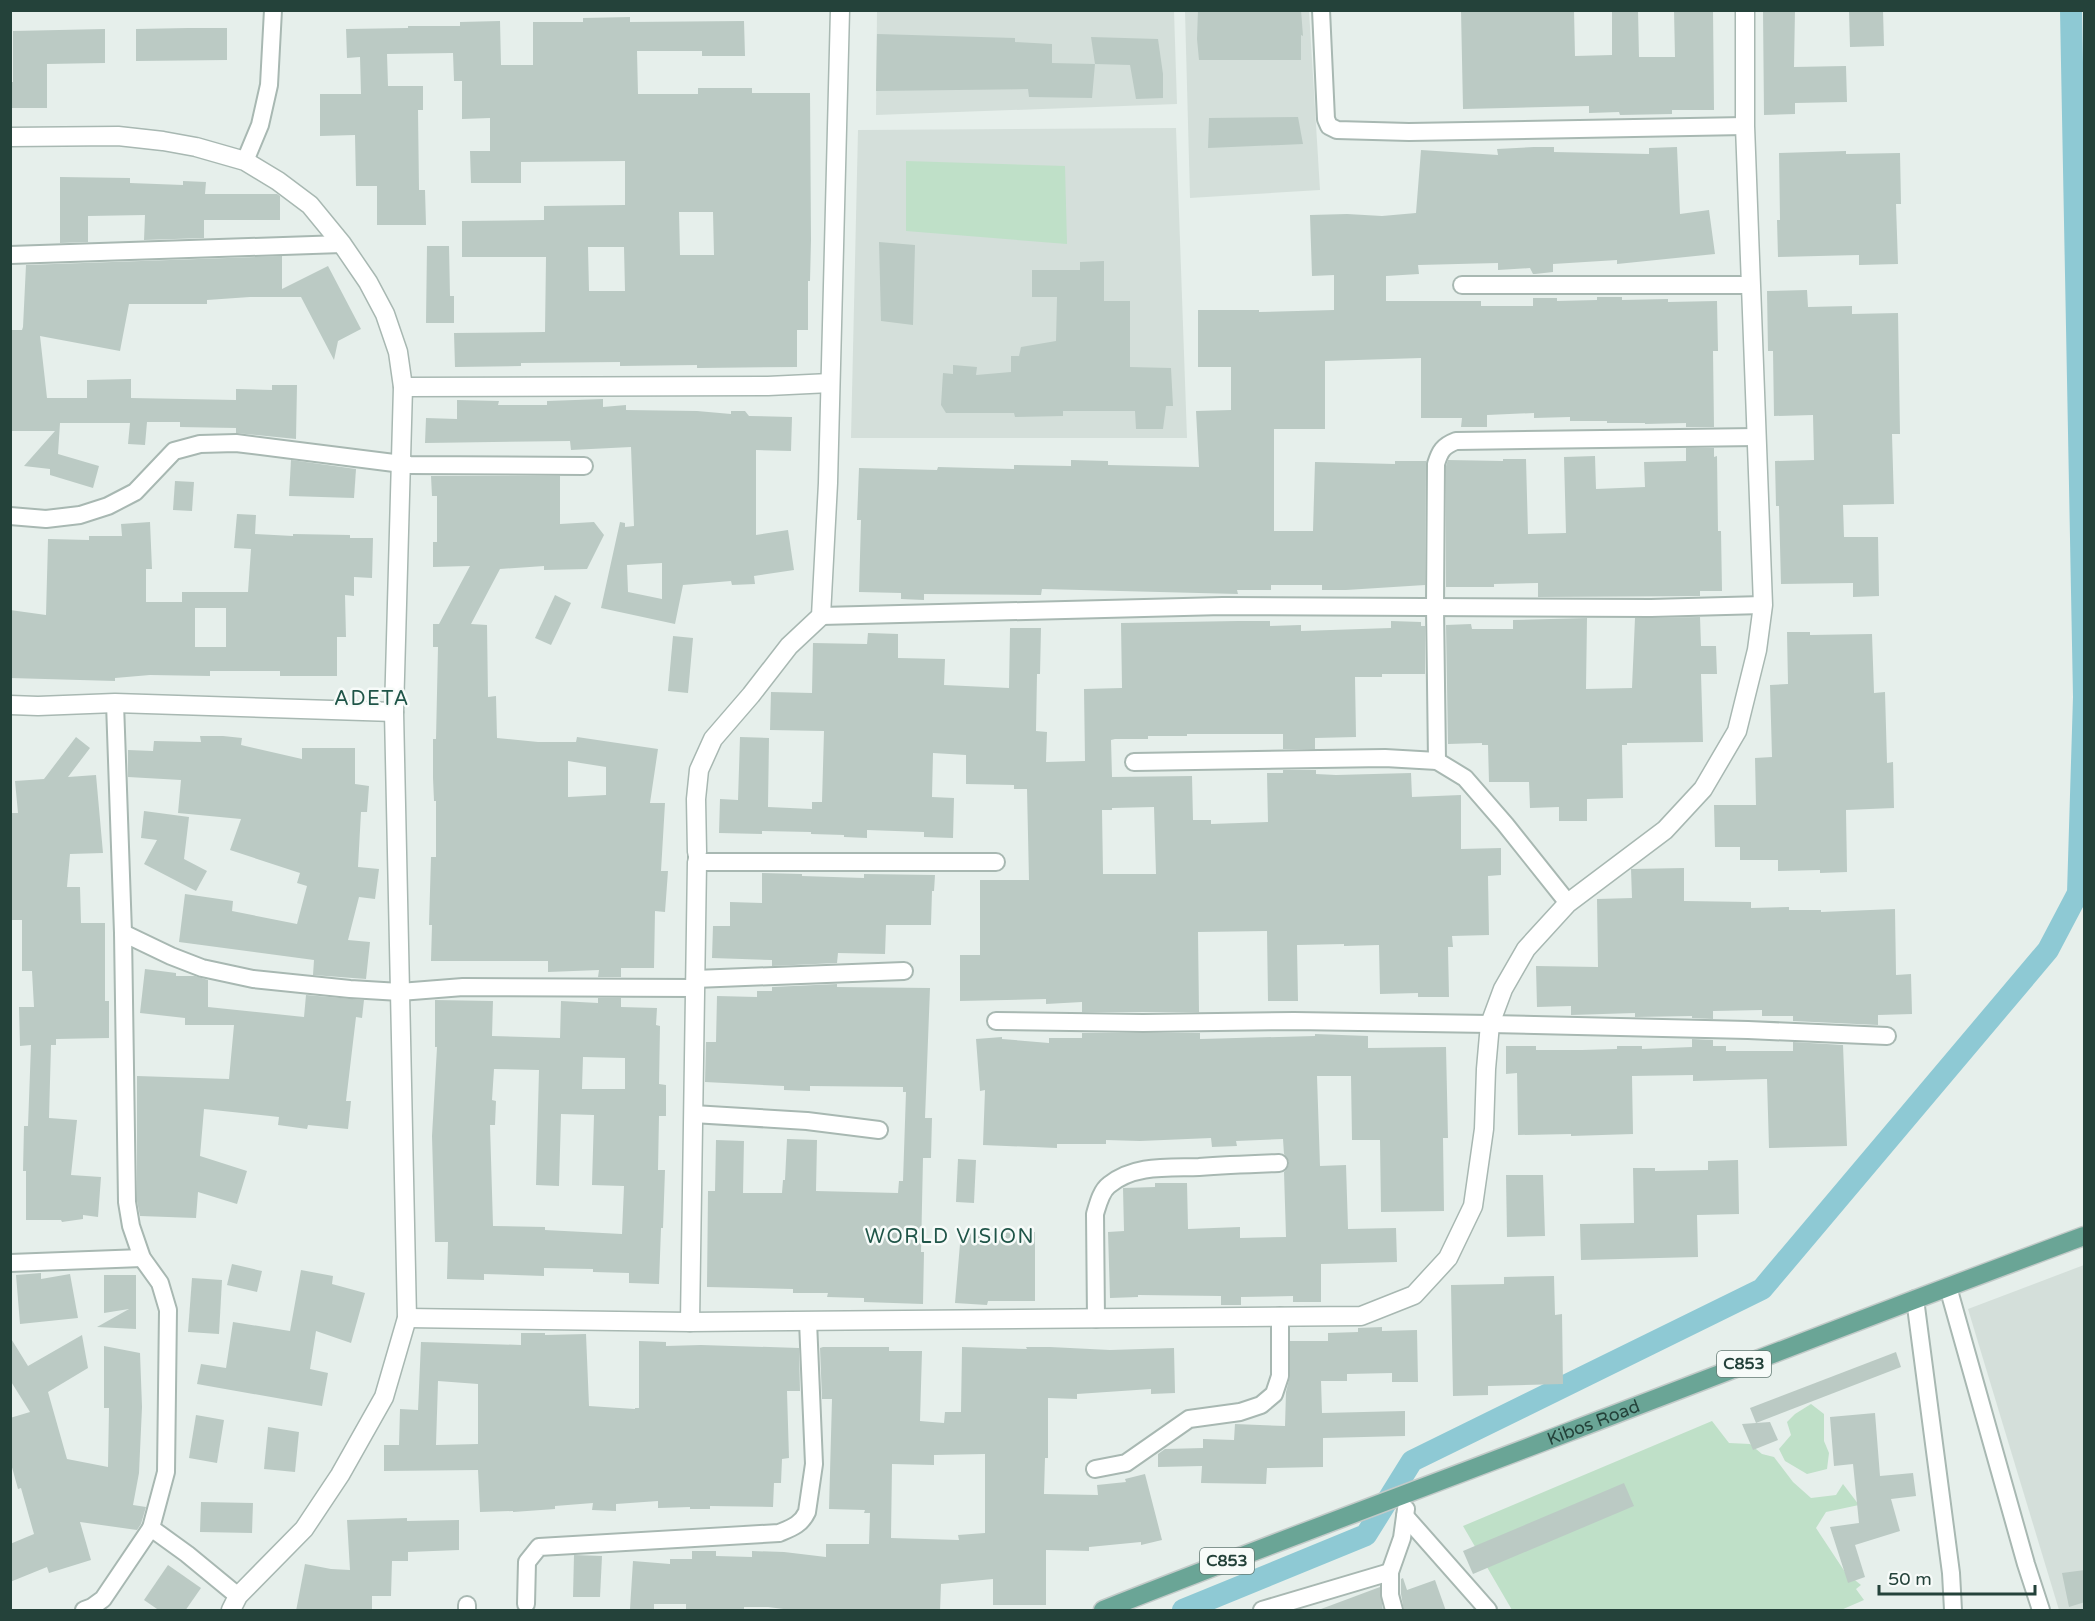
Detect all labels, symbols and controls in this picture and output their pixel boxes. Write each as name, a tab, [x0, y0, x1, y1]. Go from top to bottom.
district label: ADETA	[334, 687, 410, 711]
district label: WORLD VISION	[865, 1225, 1035, 1249]
road number: C853	[1717, 1351, 1771, 1377]
street label: Kibos Road	[1544, 1395, 1643, 1450]
road number: C853	[1200, 1548, 1254, 1574]
scale bar	[1879, 1558, 2035, 1596]
text: 50 m	[1888, 1568, 1932, 1590]

